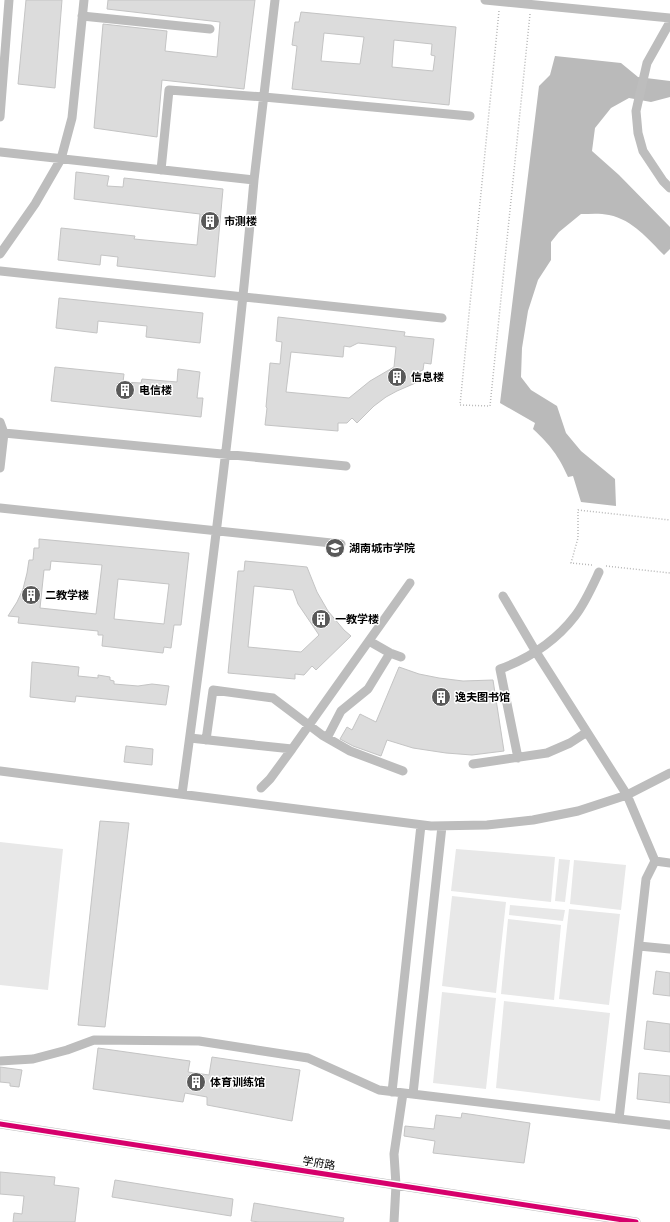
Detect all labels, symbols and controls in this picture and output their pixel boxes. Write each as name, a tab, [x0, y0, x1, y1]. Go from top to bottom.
building icon: 市测楼	[199, 210, 221, 232]
place label: 市测楼	[224, 215, 257, 227]
building icon: 信息楼	[386, 366, 408, 388]
place label: 信息楼	[411, 371, 444, 383]
building icon: 电信楼	[114, 379, 136, 401]
place label: 电信楼	[139, 384, 172, 396]
school or university icon: 湖南城市学院	[324, 537, 346, 559]
place label: 湖南城市学院	[349, 542, 415, 554]
building icon: 二教学楼	[20, 584, 42, 606]
place label: 二教学楼	[45, 589, 89, 601]
building icon: 一教学楼	[310, 608, 332, 630]
place label: 一教学楼	[335, 613, 379, 625]
building icon: 逸夫图书馆	[430, 686, 452, 708]
place label: 逸夫图书馆	[455, 691, 510, 703]
building icon: 体育训练馆	[185, 1071, 207, 1093]
place label: 体育训练馆	[210, 1076, 265, 1088]
street label: 学府路	[302, 1154, 336, 1172]

